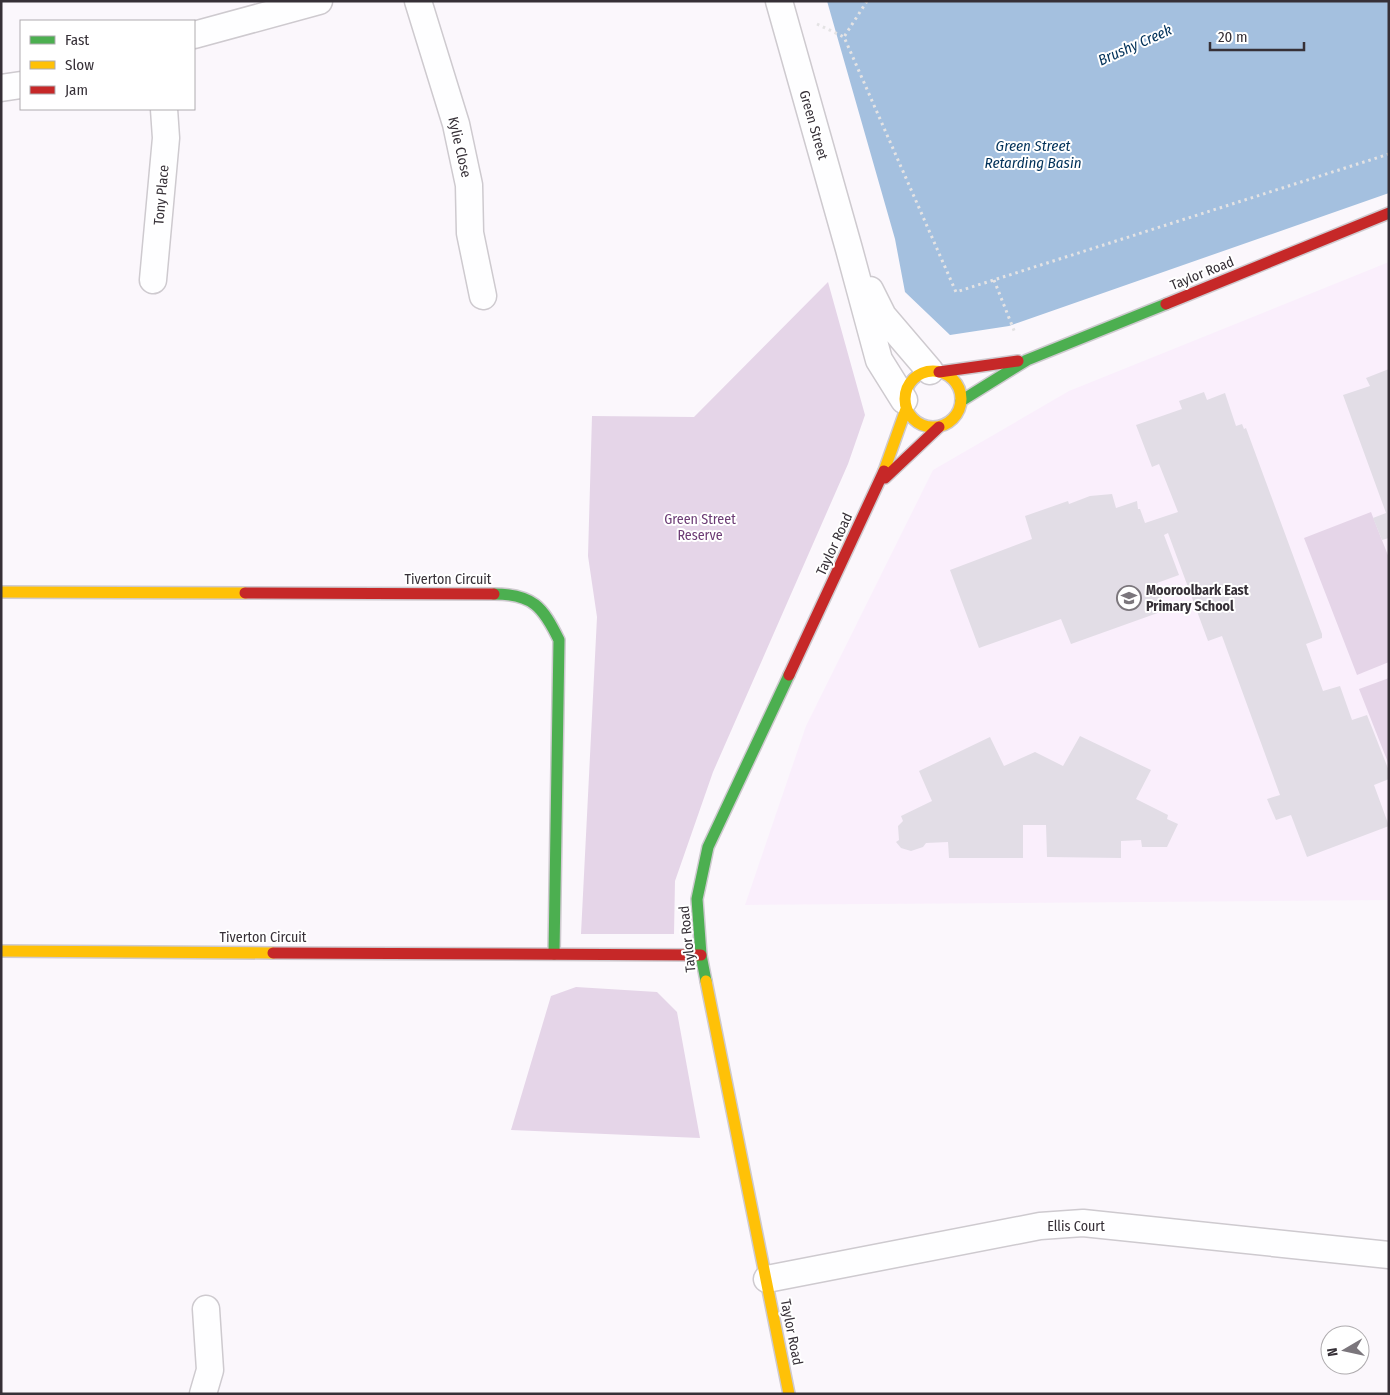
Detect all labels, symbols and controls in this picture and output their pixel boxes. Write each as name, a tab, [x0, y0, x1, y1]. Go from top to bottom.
legend	[20, 20, 195, 110]
water label: Brushy Creek	[1095, 20, 1175, 69]
scale bar	[1210, 20, 1304, 52]
text: 20 m	[1218, 28, 1248, 46]
text: Fast	[65, 31, 89, 49]
text: Slow	[65, 56, 94, 74]
text: Jam	[65, 81, 88, 99]
street label: Green Street	[796, 88, 832, 162]
street label: Kylie Close	[444, 115, 475, 179]
water label: Green Street Retarding Basin	[984, 137, 1082, 172]
street label: Tony Place	[150, 164, 173, 226]
street label: Taylor Road	[1168, 253, 1236, 294]
street label: Taylor Road	[813, 510, 856, 578]
park label: Green Street Reserve	[664, 511, 736, 544]
street label: Tiverton Circuit	[405, 571, 492, 588]
place label: Mooroolbark East Primary School	[1146, 582, 1250, 615]
school or university icon: Mooroolbark East Primary School	[1116, 585, 1142, 611]
street label: Taylor Road	[676, 905, 699, 973]
street label: Tiverton Circuit	[220, 929, 307, 946]
street label: Ellis Court	[1047, 1218, 1105, 1235]
street label: Taylor Road	[777, 1298, 806, 1367]
north arrow	[1320, 1325, 1370, 1375]
text: N	[1324, 1346, 1342, 1357]

